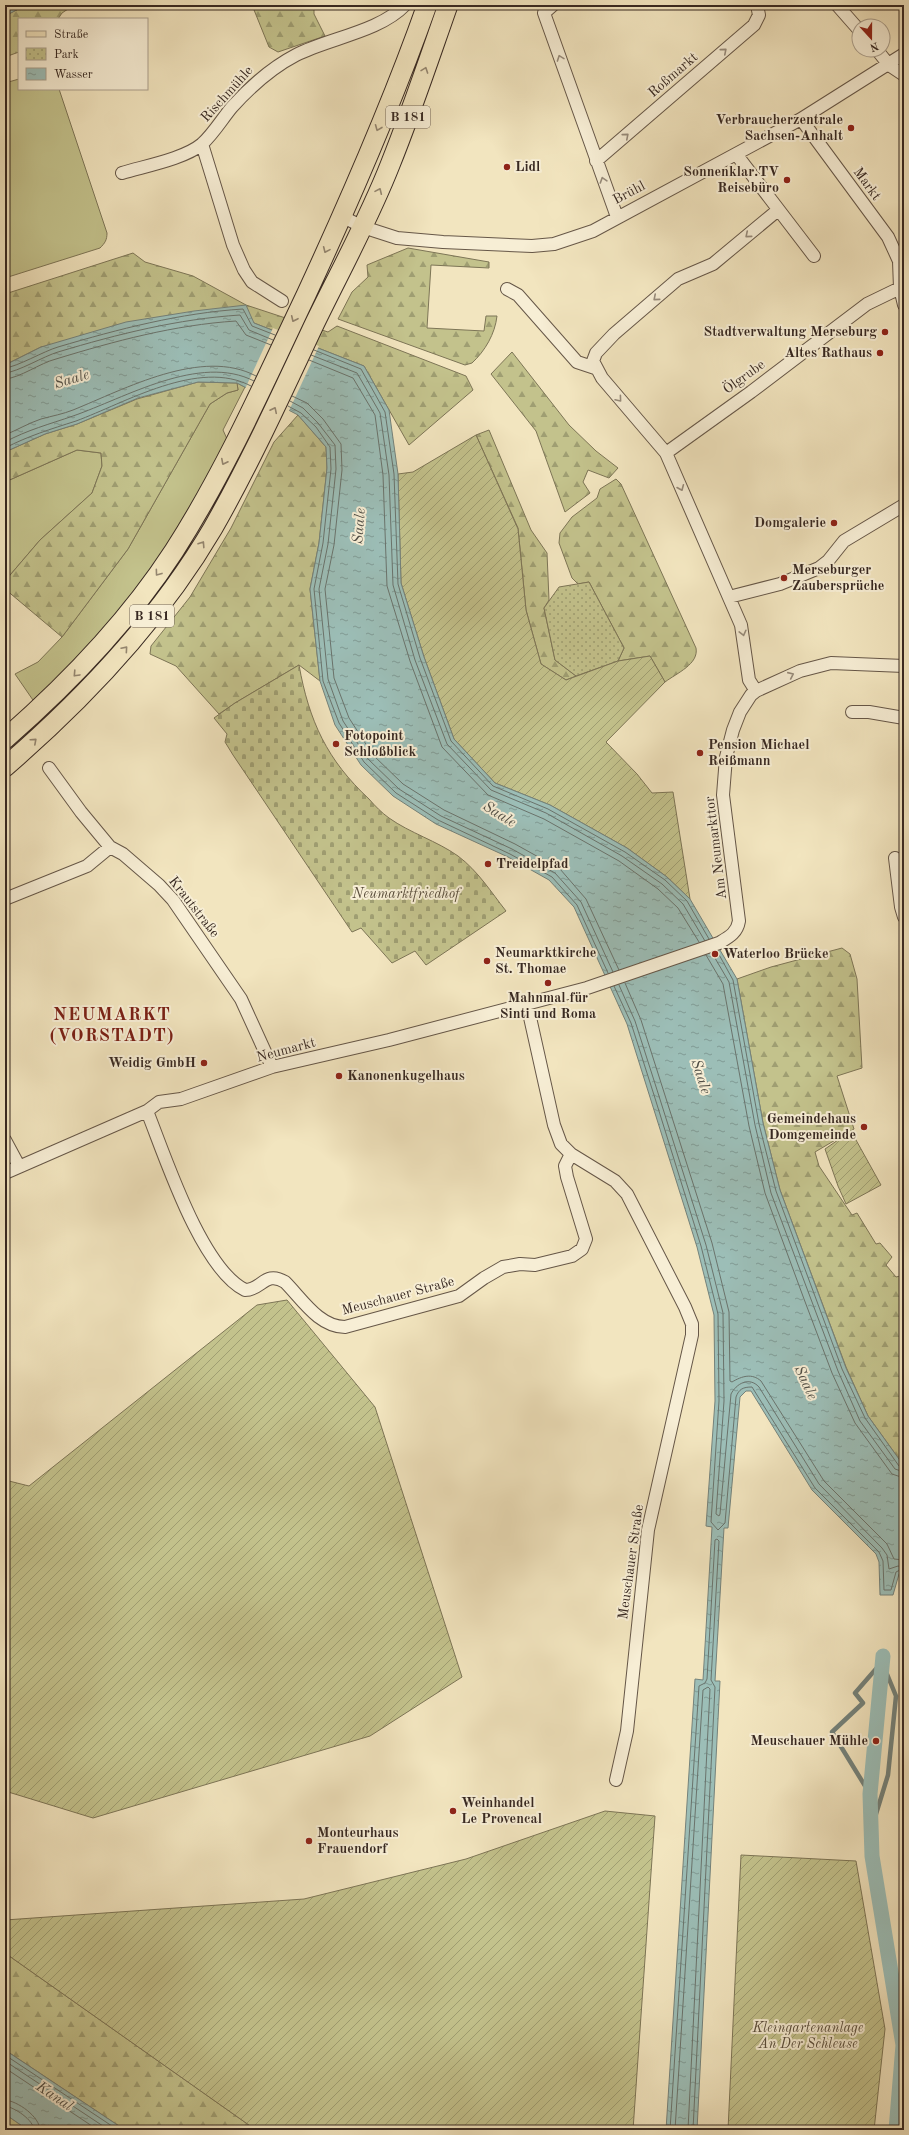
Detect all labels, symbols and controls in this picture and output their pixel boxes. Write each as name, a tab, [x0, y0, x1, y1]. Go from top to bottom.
legend	[18, 18, 148, 90]
north arrow	[851, 18, 891, 58]
text: Straße	[54, 29, 89, 41]
text: N	[868, 39, 880, 53]
one-way arrow	[719, 48, 727, 55]
text: Park	[54, 49, 79, 61]
street label: Roßmarkt	[646, 50, 700, 100]
one-way arrow	[556, 54, 564, 61]
street label: Rischmühle	[198, 63, 256, 125]
one-way arrow	[421, 66, 429, 73]
text: Wasser	[54, 69, 93, 81]
road number: B 181	[386, 106, 430, 128]
place label: Verbraucherzentrale Sachsen-Anhalt	[715, 113, 843, 143]
marker: Verbraucherzentrale Sachsen-Anhalt	[846, 123, 856, 133]
one-way arrow	[375, 124, 383, 132]
one-way arrow	[621, 133, 629, 140]
place label: Lidl	[515, 160, 540, 174]
marker: Lidl	[502, 162, 512, 172]
place label: Sonnenklar.TV Reisebüro	[683, 165, 779, 195]
street label: Markt	[851, 165, 883, 203]
marker: Sonnenklar.TV Reisebüro	[782, 175, 792, 185]
one-way arrow	[599, 177, 607, 184]
street label: Brühl	[611, 179, 648, 207]
one-way arrow	[374, 187, 382, 195]
one-way arrow	[745, 230, 753, 237]
one-way arrow	[323, 246, 331, 253]
one-way arrow	[653, 294, 660, 301]
one-way arrow	[291, 315, 299, 323]
place label: Stadtverwaltung Merseburg	[704, 325, 877, 339]
marker: Stadtverwaltung Merseburg	[880, 327, 890, 337]
place label: Altes Rathaus	[784, 346, 872, 360]
marker: Altes Rathaus	[875, 348, 885, 358]
street label: Ölgrube	[719, 355, 768, 397]
water label: Saale	[53, 368, 91, 392]
one-way arrow	[615, 394, 622, 402]
one-way arrow	[269, 407, 276, 414]
one-way arrow	[222, 457, 229, 465]
one-way arrow	[677, 485, 685, 492]
water label: Saale	[351, 507, 369, 545]
place label: Domgalerie	[754, 516, 826, 530]
marker: Domgalerie	[829, 518, 839, 528]
one-way arrow	[198, 541, 205, 548]
place label: Merseburger Zaubersprüche	[792, 563, 884, 593]
one-way arrow	[155, 569, 163, 576]
marker: Merseburger Zaubersprüche	[779, 573, 789, 583]
road number: B 181	[130, 605, 174, 627]
one-way arrow	[738, 630, 746, 637]
one-way arrow	[120, 646, 127, 653]
one-way arrow	[73, 669, 80, 676]
one-way arrow	[787, 672, 795, 680]
place label: Fotopoint Schloßblick	[344, 729, 417, 759]
place label: Pension Michael Reißmann	[708, 738, 809, 768]
one-way arrow	[30, 739, 37, 746]
marker: Fotopoint Schloßblick	[331, 739, 341, 749]
marker: Pension Michael Reißmann	[695, 748, 705, 758]
street label: Am Neumarkttor	[703, 795, 729, 900]
water label: Saale	[480, 799, 518, 831]
place label: Treidelpfad	[496, 857, 569, 871]
marker: Treidelpfad	[483, 859, 493, 869]
street label: Krautstraße	[166, 874, 222, 940]
park label: Neumarktfriedhof	[351, 887, 462, 902]
place label: Neumarktkirche St. Thomae	[495, 946, 596, 976]
place label: Waterloo Brücke	[723, 947, 829, 961]
marker: Waterloo Brücke	[710, 949, 720, 959]
marker: Neumarktkirche St. Thomae	[482, 956, 492, 966]
marker: Mahnmal für Sinti und Roma	[543, 978, 553, 988]
place label: Mahnmal für Sinti und Roma	[500, 991, 596, 1021]
district label: NEUMARKT (VORSTADT)	[49, 1006, 175, 1045]
street label: Neumarkt	[255, 1035, 317, 1065]
place label: Weidig GmbH	[108, 1056, 196, 1070]
marker: Weidig GmbH	[199, 1058, 209, 1068]
water label: Saale	[687, 1058, 713, 1096]
place label: Kanonenkugelhaus	[347, 1069, 465, 1083]
marker: Kanonenkugelhaus	[334, 1071, 344, 1081]
place label: Gemeindehaus Domgemeinde	[767, 1112, 856, 1142]
marker: Gemeindehaus Domgemeinde	[859, 1122, 869, 1132]
street label: Meuschauer Straße	[340, 1274, 456, 1318]
water label: Saale	[791, 1364, 819, 1402]
street label: Meuschauer Straße	[616, 1504, 646, 1620]
place label: Meuschauer Mühle	[750, 1734, 868, 1748]
marker: Meuschauer Mühle	[871, 1736, 881, 1746]
place label: Weinhandel Le Provencal	[461, 1796, 542, 1826]
marker: Weinhandel Le Provencal	[448, 1806, 458, 1816]
place label: Monteurhaus Frauendorf	[317, 1826, 398, 1856]
marker: Monteurhaus Frauendorf	[304, 1836, 314, 1846]
park label: Kleingartenanlage An Der Schleuse	[751, 2021, 864, 2051]
water label: Kanal	[32, 2079, 75, 2115]

